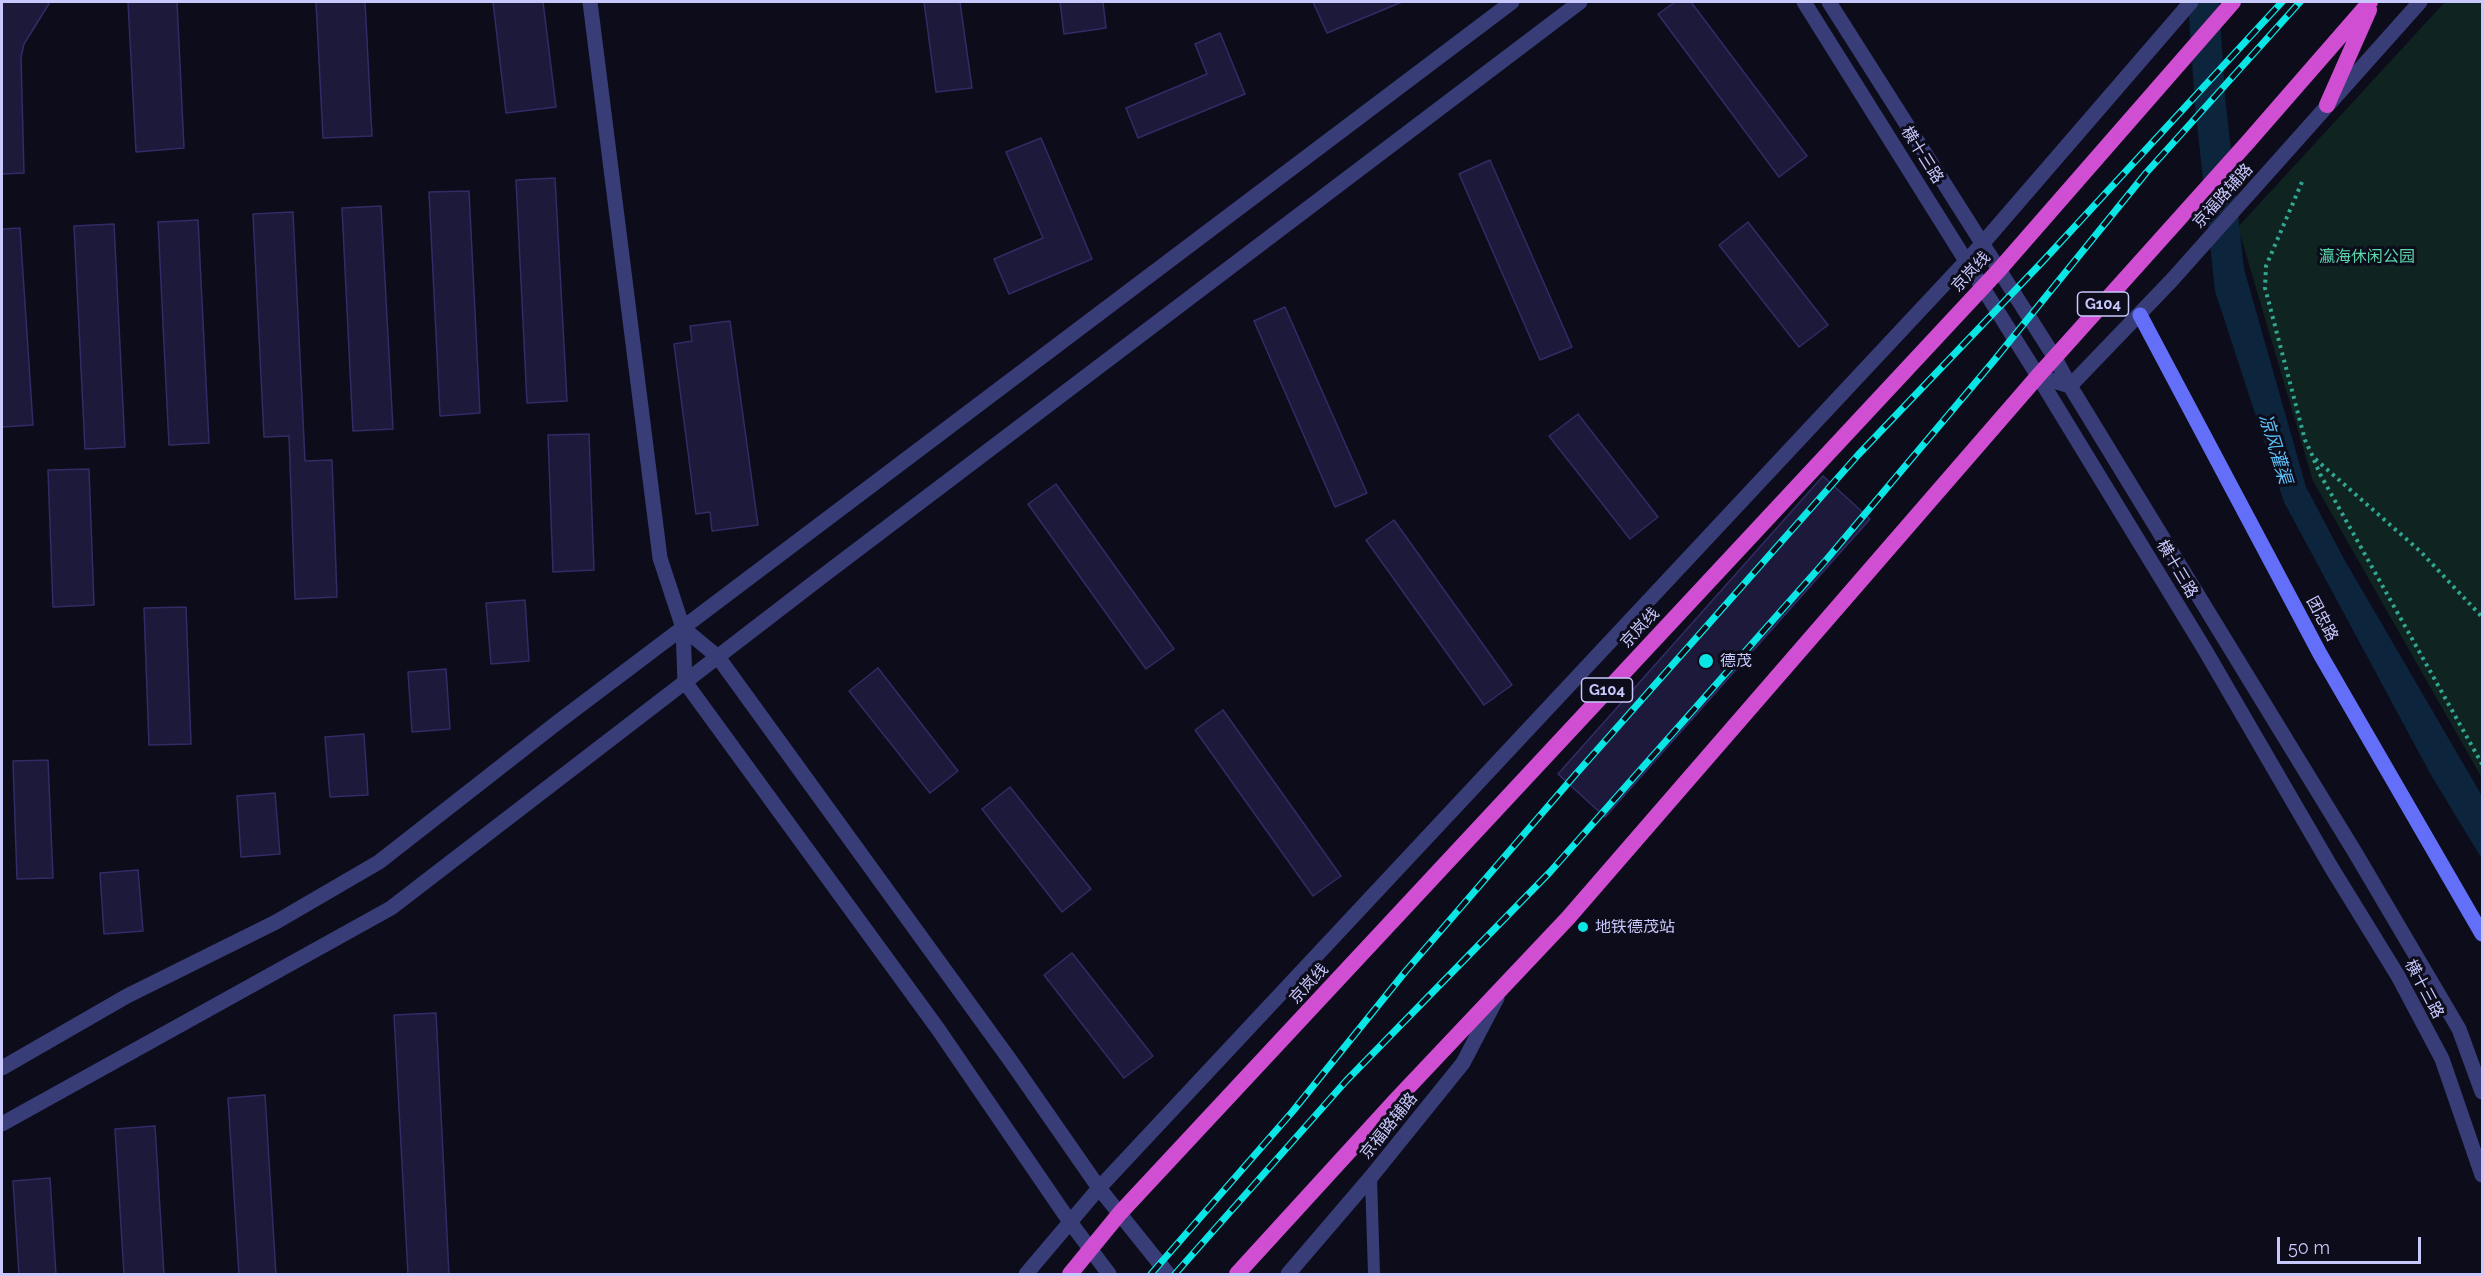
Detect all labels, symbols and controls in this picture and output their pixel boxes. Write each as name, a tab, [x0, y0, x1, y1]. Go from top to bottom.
street label: 横十三路	[1897, 123, 1947, 187]
street label: 京福路辅路	[2189, 160, 2257, 232]
park label: 瀛海休闲公园	[2319, 247, 2415, 267]
street label: 京岚线	[1948, 248, 1994, 296]
road number: G104	[2078, 292, 2128, 316]
water label: 凉风灌渠	[2254, 411, 2296, 487]
street label: 横十三路	[2152, 537, 2202, 601]
street label: 团忠路	[2302, 593, 2342, 645]
street label: 京岚线	[1617, 604, 1663, 652]
place label: 德茂	[1720, 651, 1752, 671]
marker: 德茂	[1697, 652, 1715, 670]
road number: G104	[1582, 678, 1632, 702]
place label: 地铁德茂站	[1595, 917, 1675, 937]
marker: 地铁德茂站	[1576, 920, 1590, 934]
street label: 横十三路	[2401, 956, 2447, 1022]
street label: 京岚线	[1286, 960, 1332, 1008]
street label: 京福路辅路	[1356, 1089, 1422, 1163]
scale bar	[2280, 1225, 2424, 1263]
text: 50 m	[2288, 1237, 2330, 1258]

